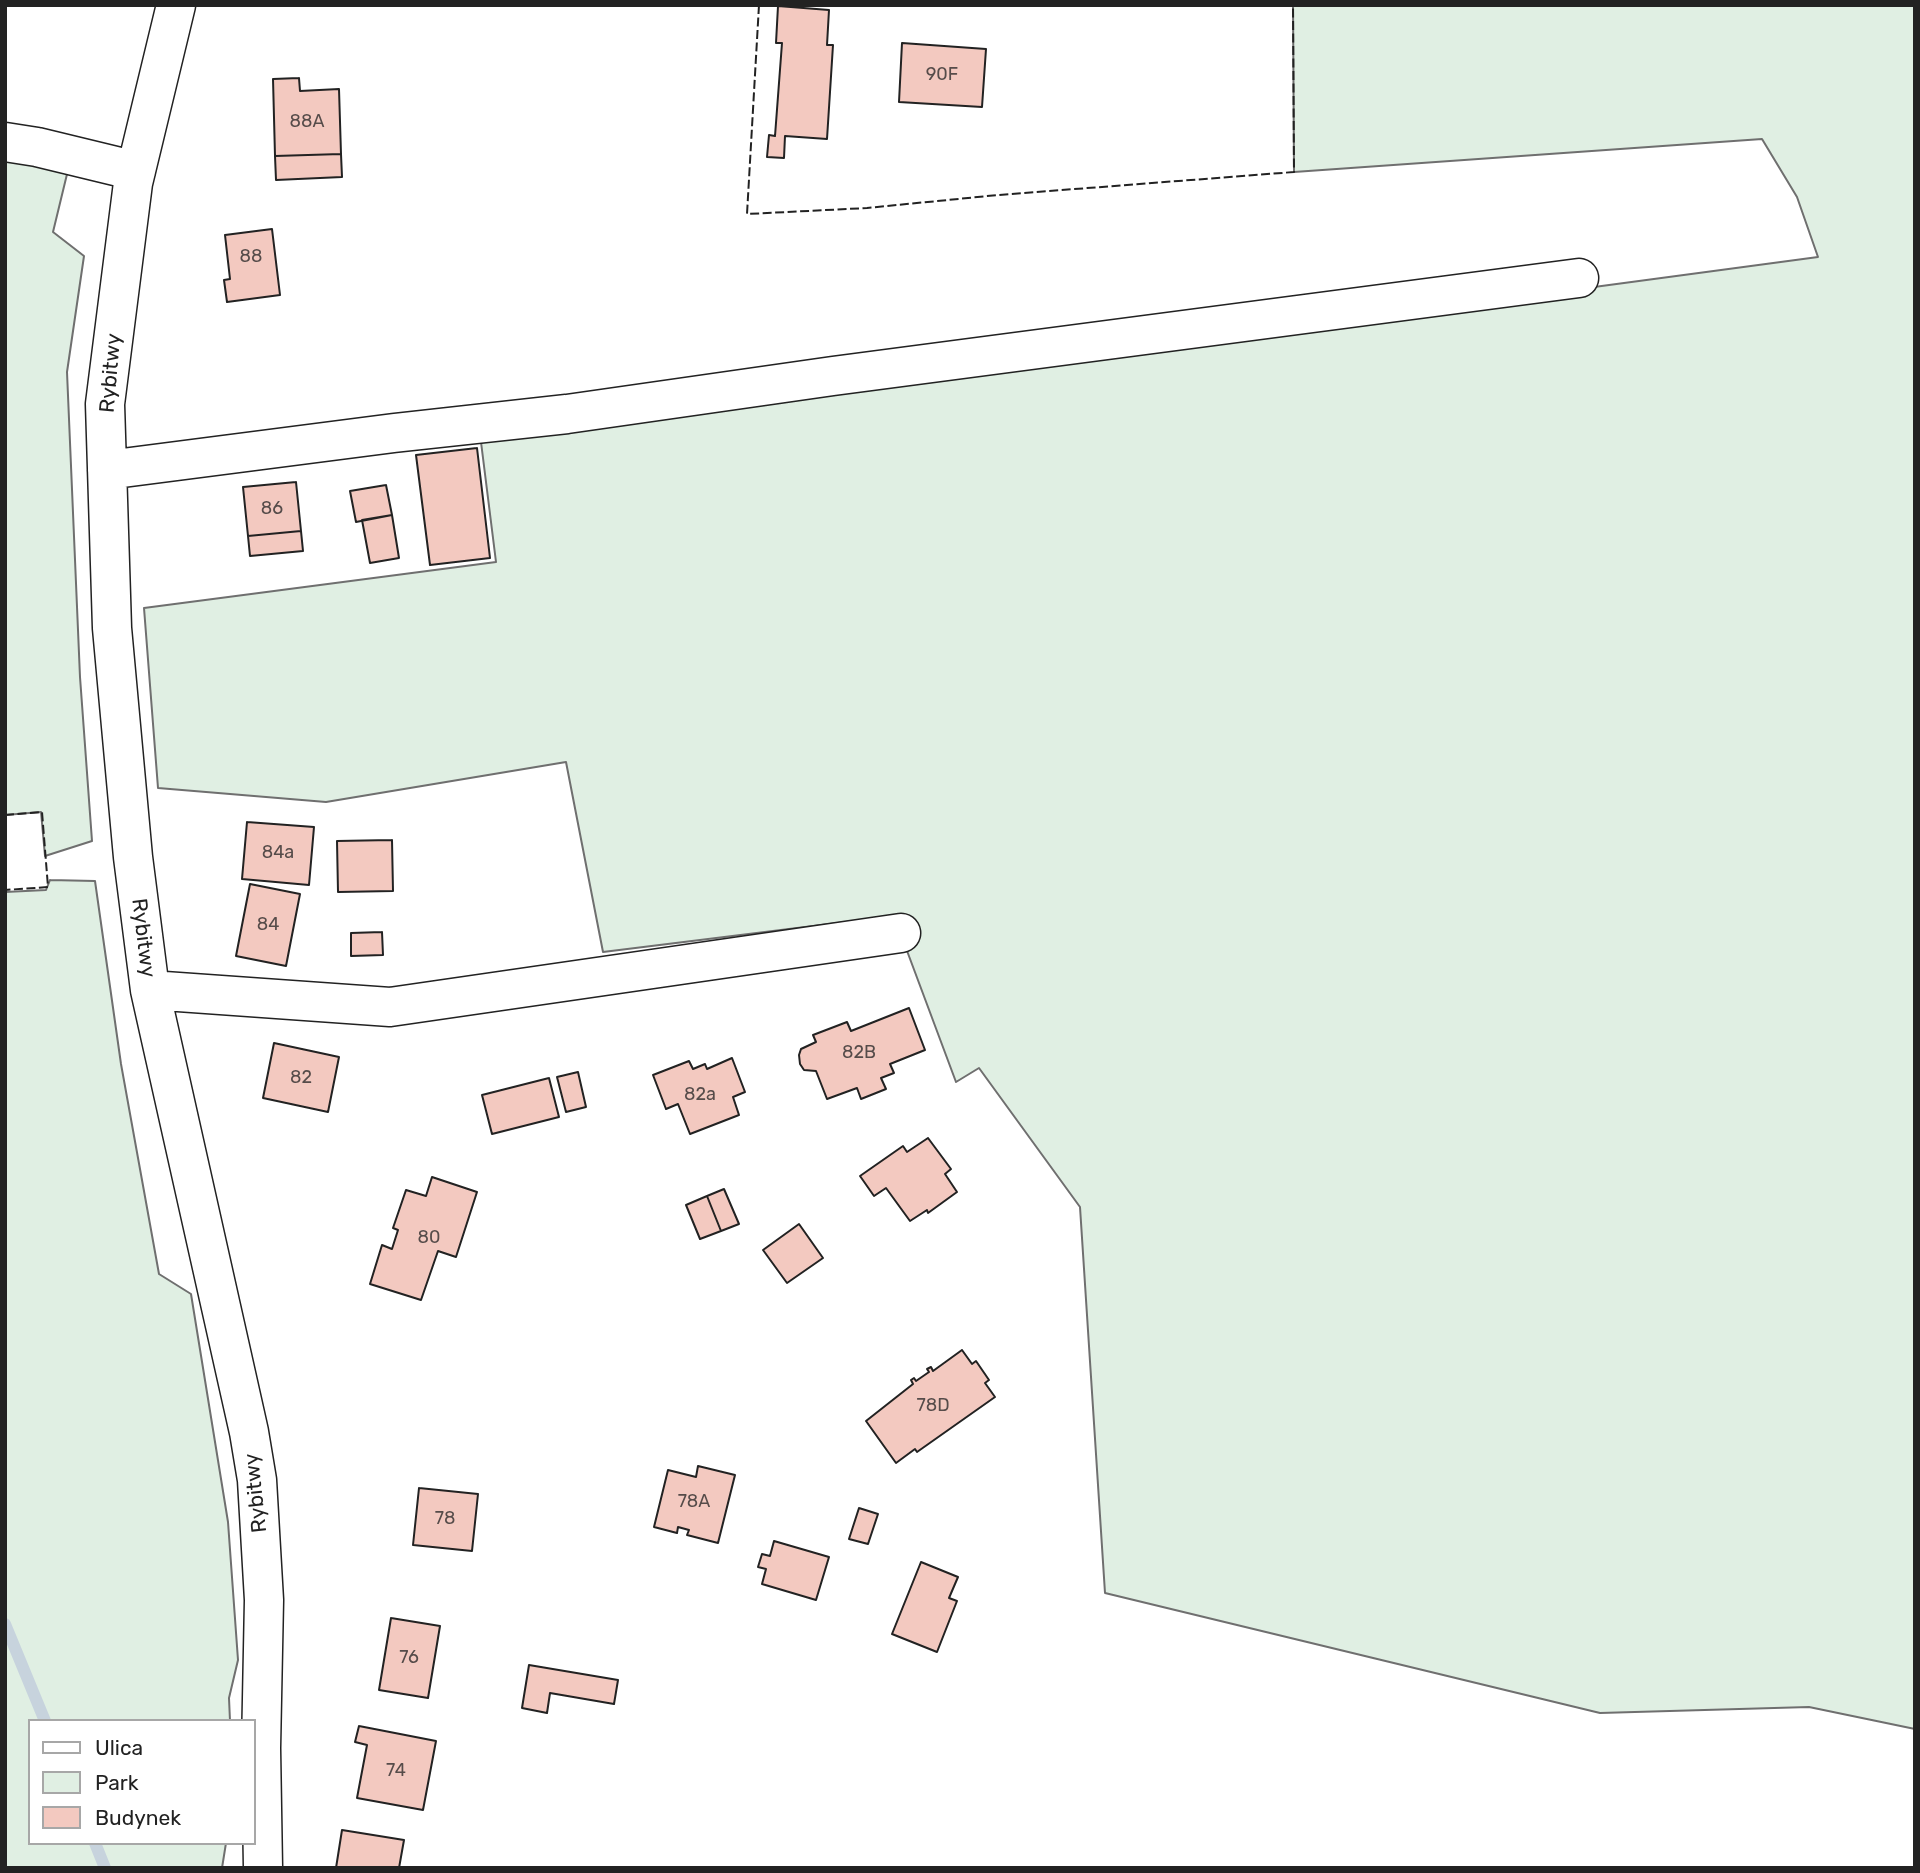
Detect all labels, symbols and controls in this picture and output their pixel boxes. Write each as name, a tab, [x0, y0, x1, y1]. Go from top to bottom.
house number: 90F	[926, 64, 958, 86]
house number: 88A	[290, 111, 324, 133]
house number: 88	[240, 246, 262, 268]
street label: Rybitwy	[95, 332, 127, 414]
house number: 86	[261, 498, 283, 520]
house number: 84a	[262, 842, 294, 864]
street label: Rybitwy	[126, 897, 160, 979]
house number: 84	[257, 914, 279, 936]
house number: 82B	[842, 1042, 876, 1064]
house number: 82	[290, 1067, 312, 1089]
house number: 82a	[684, 1084, 716, 1106]
house number: 80	[418, 1227, 440, 1249]
house number: 78D	[916, 1395, 950, 1417]
street label: Rybitwy	[239, 1452, 273, 1534]
house number: 78A	[678, 1491, 710, 1513]
house number: 78	[435, 1508, 455, 1530]
house number: 76	[399, 1647, 419, 1669]
legend	[28, 1719, 256, 1845]
text: Ulica	[95, 1735, 143, 1760]
house number: 74	[386, 1760, 406, 1782]
text: Park	[95, 1770, 139, 1795]
text: Budynek	[95, 1805, 181, 1830]

